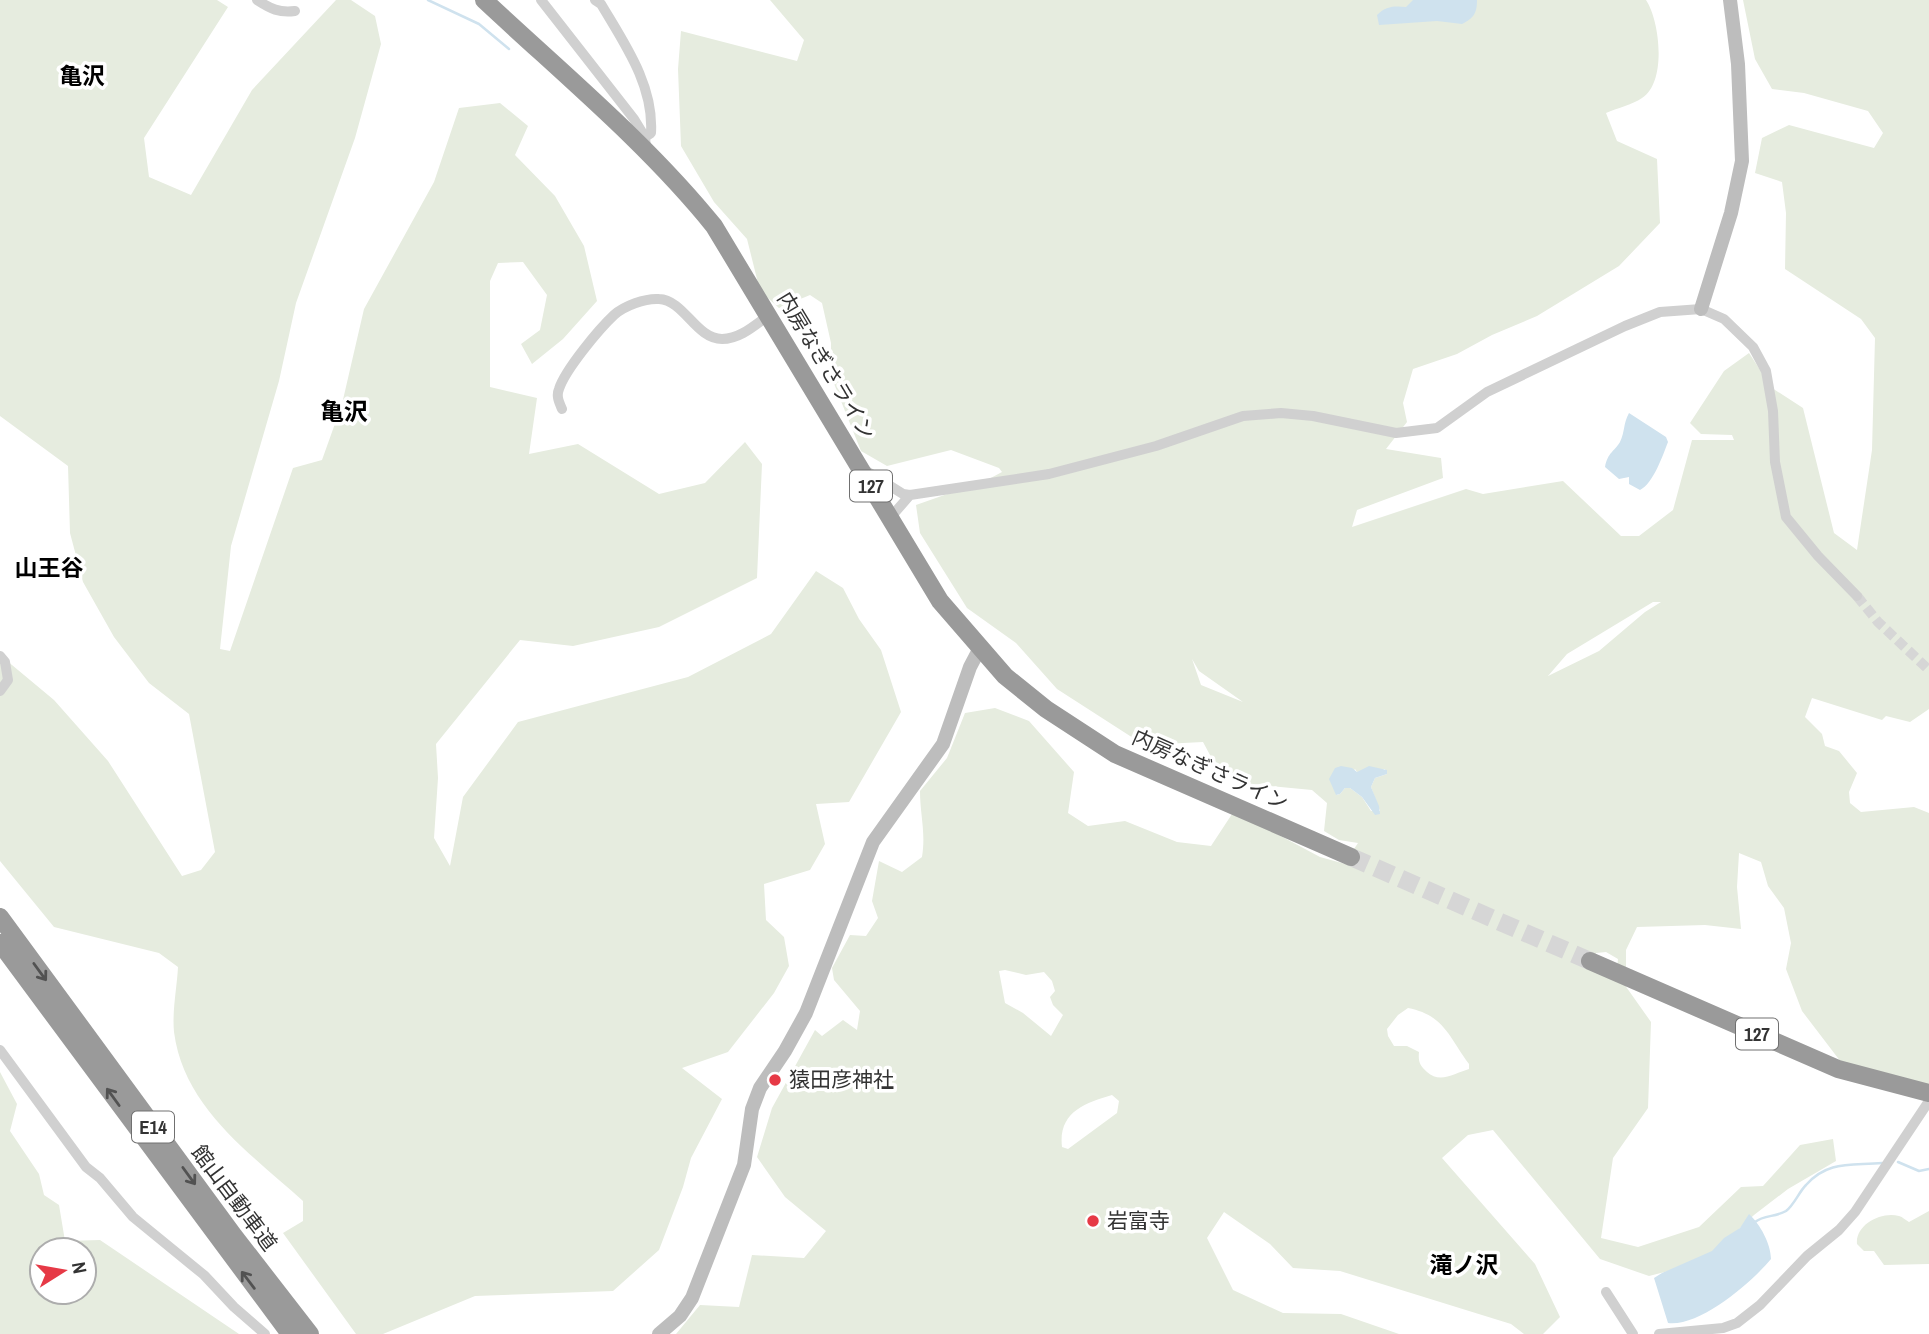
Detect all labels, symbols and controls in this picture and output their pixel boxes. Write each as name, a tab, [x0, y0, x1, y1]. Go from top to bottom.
district label: 亀沢	[59, 60, 105, 91]
street label: 内房なぎさライン	[771, 286, 882, 445]
district label: 亀沢	[320, 395, 368, 427]
road number: 127	[850, 471, 892, 502]
district label: 山王谷	[15, 552, 84, 583]
street label: 内房なぎさライン	[1128, 722, 1293, 817]
one-way arrow	[33, 962, 48, 981]
road number: 127	[1736, 1018, 1778, 1050]
place label: 猿田彦神社	[789, 1065, 894, 1094]
marker: 猿田彦神社	[767, 1072, 783, 1088]
one-way arrow	[105, 1088, 120, 1107]
road number: E14	[132, 1112, 174, 1142]
street label: 館山自動車道	[185, 1139, 284, 1257]
one-way arrow	[182, 1166, 197, 1185]
place label: 岩富寺	[1107, 1206, 1170, 1235]
marker: 岩富寺	[1085, 1213, 1101, 1229]
north arrow	[28, 1236, 98, 1306]
district label: 滝ノ沢	[1430, 1249, 1499, 1280]
text: N	[66, 1260, 94, 1276]
one-way arrow	[241, 1271, 256, 1290]

